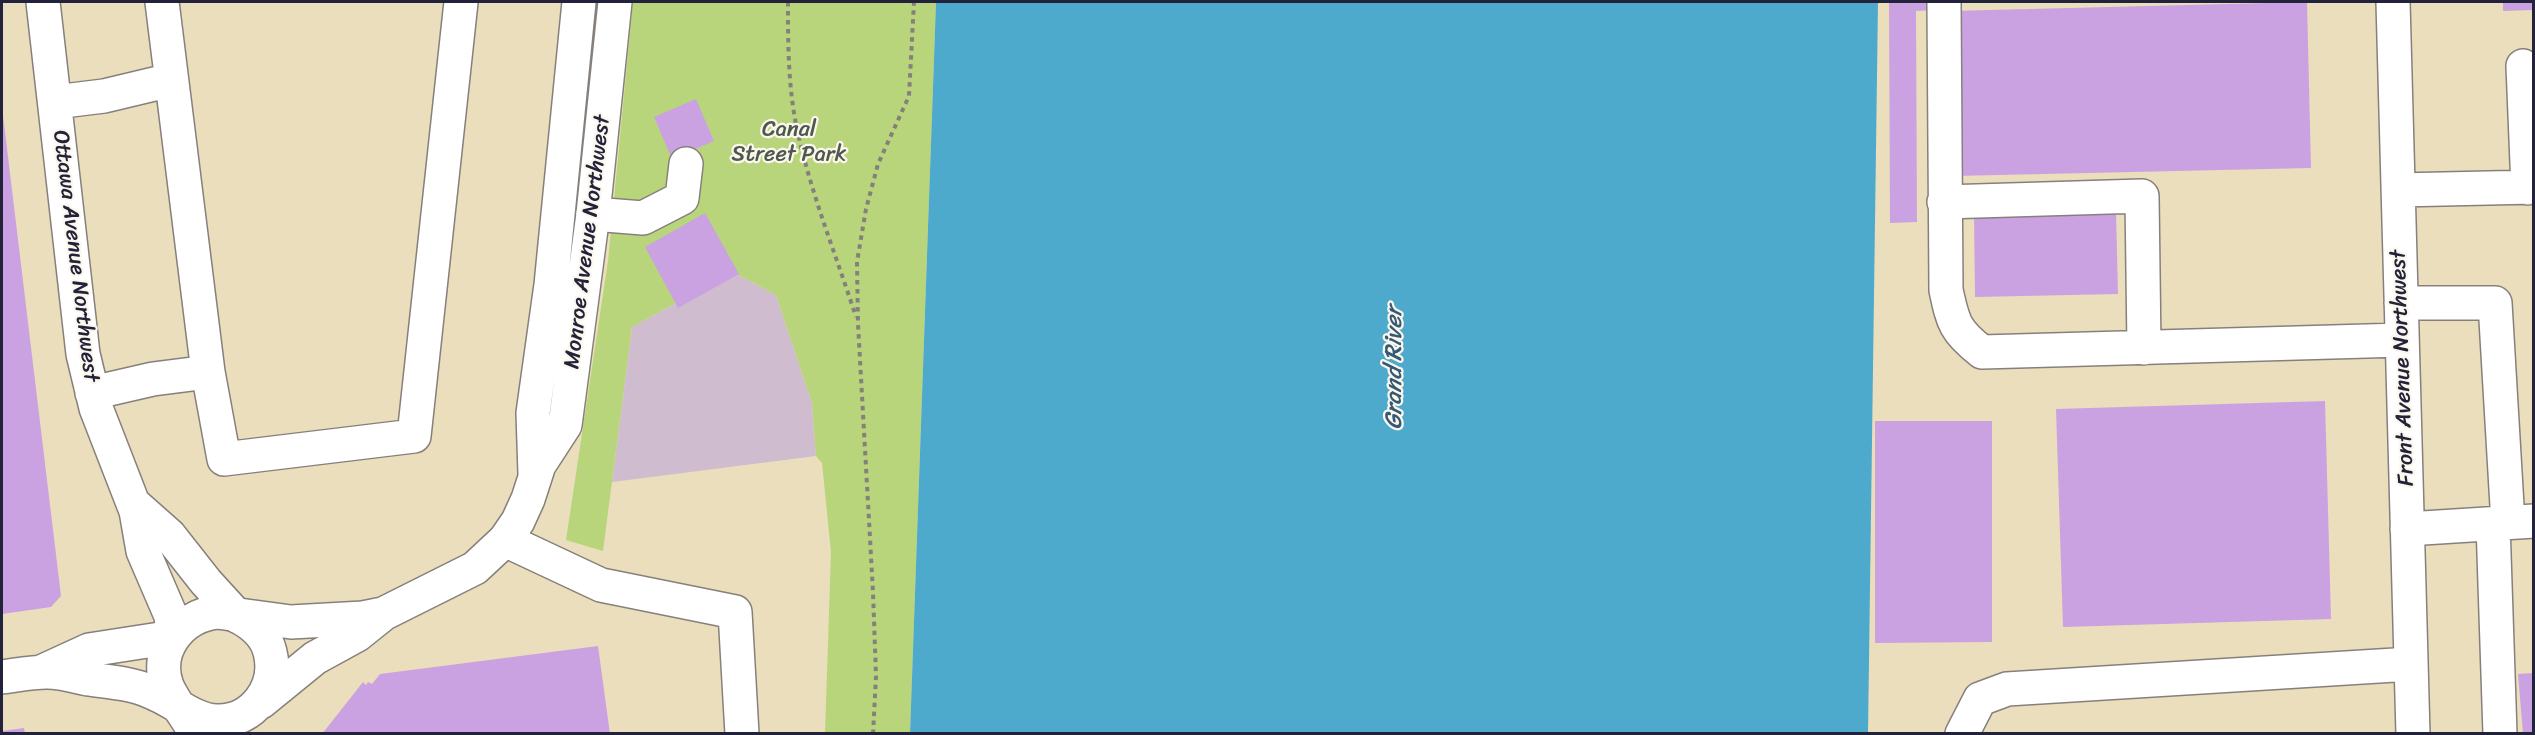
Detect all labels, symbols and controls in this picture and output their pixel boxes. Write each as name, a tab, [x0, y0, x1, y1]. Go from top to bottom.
street label: Monroe Avenue Northwest	[559, 114, 617, 370]
park label: Canal Street Park	[732, 117, 846, 168]
street label: Ottawa Avenue Northwest	[46, 129, 104, 383]
street label: Front Avenue Northwest	[2386, 249, 2420, 487]
water label: Grand River	[1381, 306, 1409, 430]

